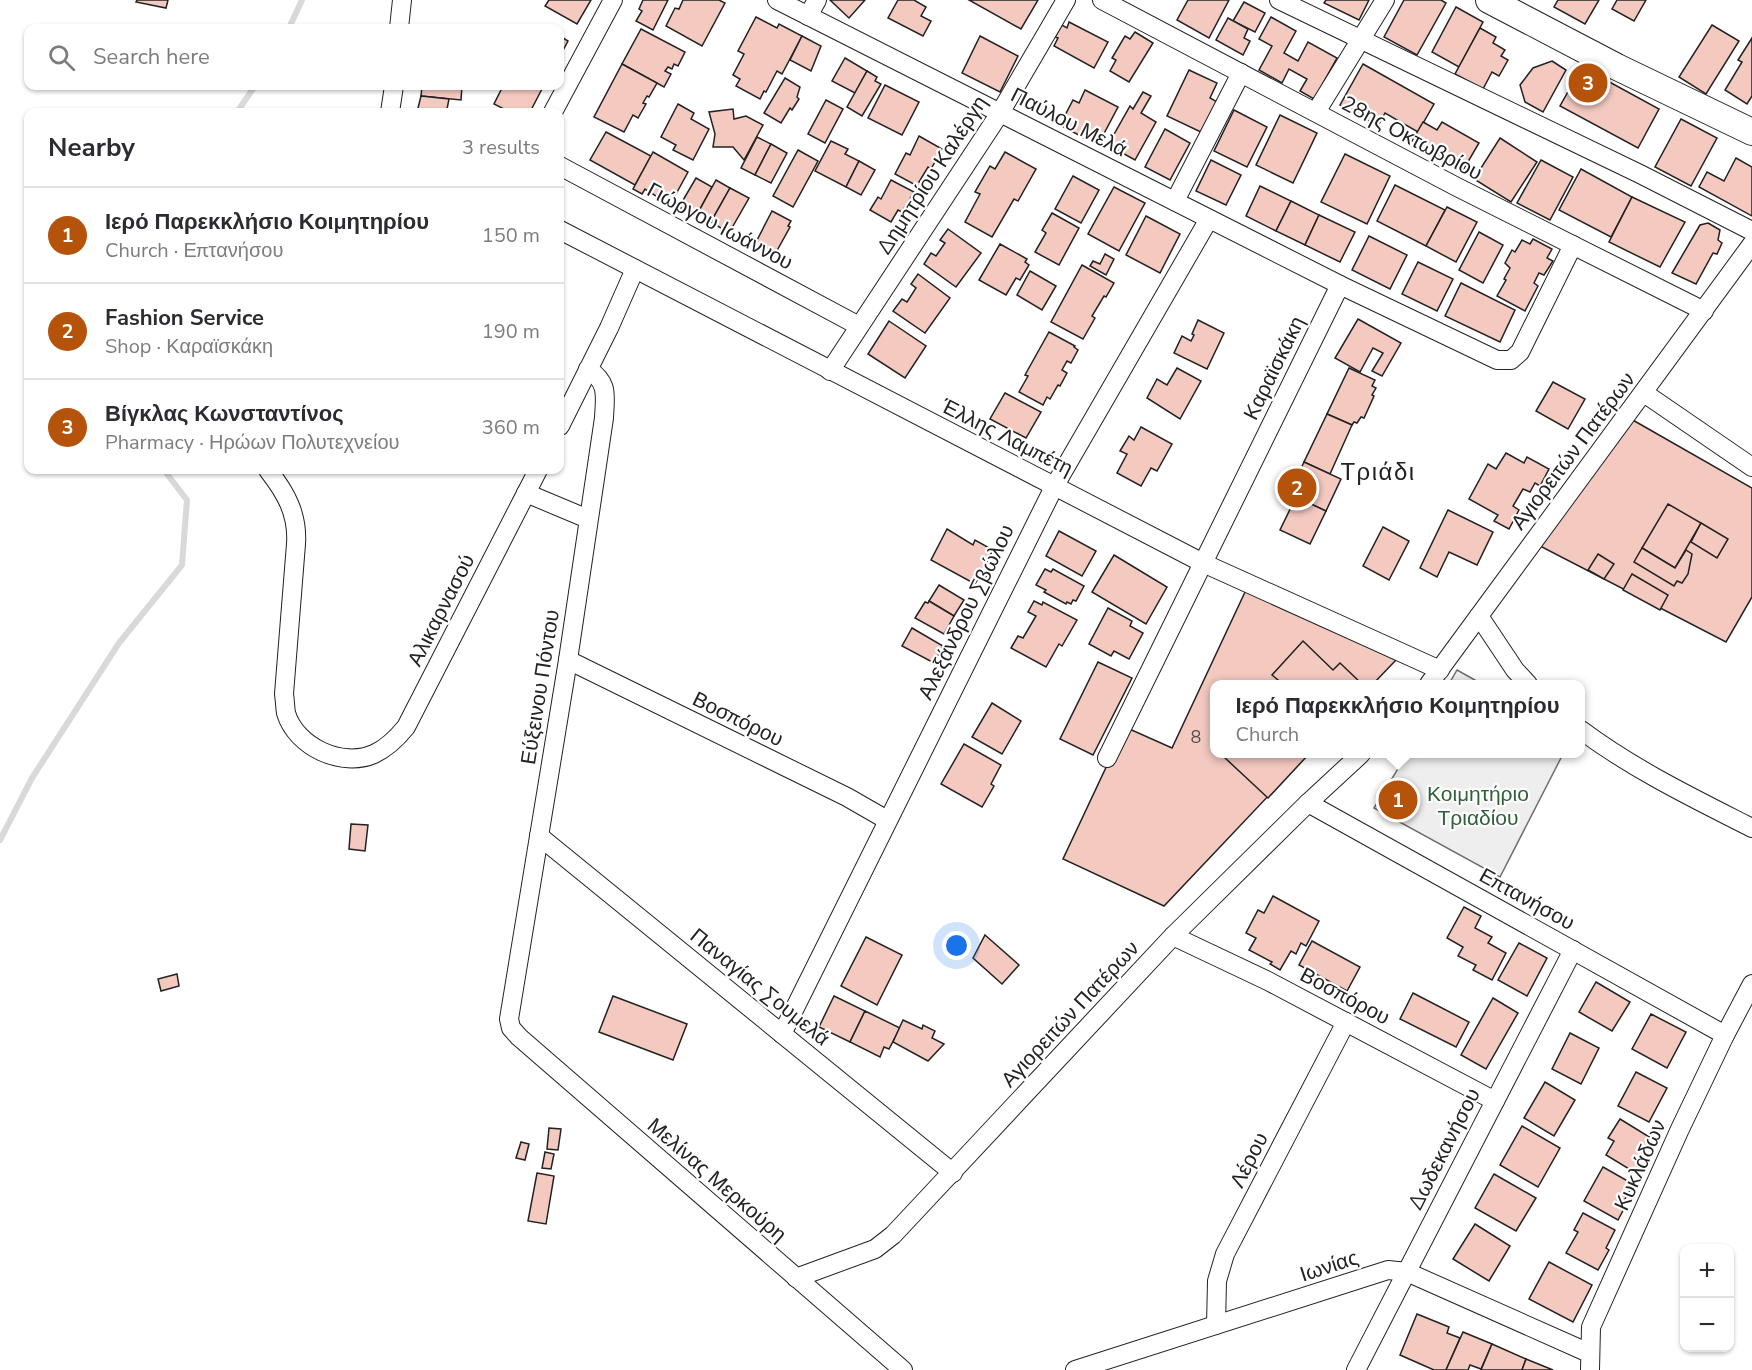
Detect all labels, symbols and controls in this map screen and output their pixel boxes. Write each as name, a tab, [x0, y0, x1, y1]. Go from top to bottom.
search box	[24, 24, 564, 90]
icon: search	[45, 41, 78, 74]
text: Search here	[93, 42, 210, 72]
pin: 3	[1568, 60, 1608, 106]
street label: Παύλου Μελά	[1006, 81, 1132, 163]
street label: 28ης Οκτωβρίου	[1337, 89, 1487, 187]
street label: Δημητρίου Καλέργη	[870, 90, 994, 260]
text: Nearby	[48, 130, 135, 165]
text: 3 results	[462, 134, 540, 161]
street label: Γιώργου Ιωάννου	[642, 176, 798, 276]
text: Ιερό Παρεκκλήσιο Κοιμητηρίου	[105, 207, 429, 237]
text: 1	[62, 222, 74, 249]
text: 150 m	[482, 222, 540, 249]
text: Church · Επτανήσου	[105, 237, 283, 264]
text: Fashion Service	[105, 303, 264, 333]
street label: Καραϊσκάκη	[1237, 311, 1311, 425]
text: 2	[62, 318, 74, 345]
text: 190 m	[482, 318, 540, 345]
text: Shop · Καραϊσκάκη	[105, 333, 273, 360]
street label: Αγιορειτών Πατέρων	[1504, 366, 1642, 536]
street label: Έλλης Λαμπέτη	[935, 391, 1078, 482]
text: Βίγκλας Κωνσταντίνος	[105, 399, 344, 429]
text: 3	[62, 414, 74, 441]
text: 360 m	[482, 414, 540, 441]
text: Pharmacy · Ηρώων Πολυτεχνείου	[105, 429, 400, 456]
district label: Τριάδι	[1340, 456, 1416, 488]
pin: 2	[1278, 466, 1316, 510]
street label: Αλεξάνδρου Σβώλου	[911, 520, 1021, 704]
street label: Αλικαρνασού	[401, 549, 481, 671]
street label: Εύξεινου Πόντου	[514, 608, 566, 766]
popup	[1210, 680, 1585, 758]
street label: Βοσπόρου	[688, 685, 788, 753]
text: Ιερό Παρεκκλήσιο Κοιμητηρίου	[1235, 691, 1560, 721]
text: Church	[1235, 721, 1299, 748]
house number: 8	[1191, 725, 1201, 749]
pin: 1	[1378, 778, 1418, 822]
park label: Κοιμητήριο Τριαδίου	[1427, 780, 1529, 832]
street label: Επτανήσου	[1474, 861, 1580, 937]
street label: Παναγίας Σουμελά	[684, 922, 836, 1052]
your location	[942, 931, 971, 960]
street label: Αγιορειτών Πατέρων	[995, 935, 1145, 1093]
street label: Βοσπόρου	[1295, 961, 1395, 1031]
street label: Δωδεκανήσου	[1401, 1083, 1487, 1215]
street label: Μελίνας Μερκούρη	[641, 1112, 793, 1248]
street label: Κυκλάδων	[1608, 1115, 1672, 1215]
street label: Λέρου	[1223, 1128, 1275, 1192]
street label: Ιωνίας	[1296, 1243, 1362, 1289]
map controls	[1680, 1244, 1734, 1352]
button: +	[1680, 1244, 1734, 1298]
button: −	[1680, 1298, 1734, 1352]

